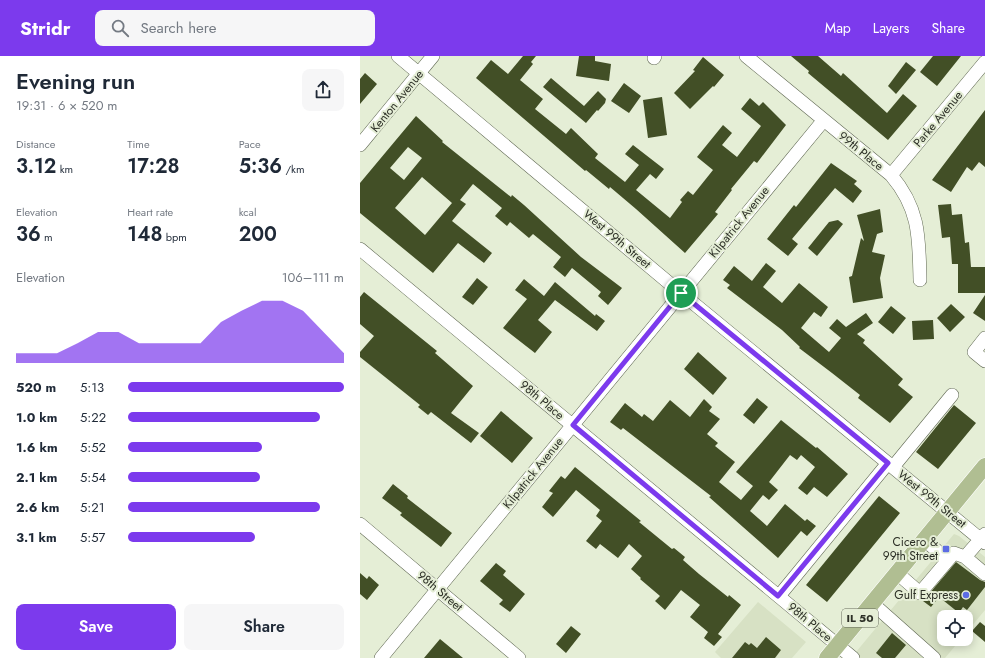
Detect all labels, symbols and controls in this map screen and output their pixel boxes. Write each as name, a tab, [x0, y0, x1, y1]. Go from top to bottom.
search box	[95, 10, 375, 46]
text: Stridr	[20, 15, 71, 42]
icon: search	[109, 17, 131, 39]
text: Search here	[141, 17, 216, 39]
text: Map	[825, 18, 851, 38]
text: Layers	[873, 18, 909, 38]
text: Share	[931, 18, 965, 38]
text: Evening run	[16, 65, 135, 97]
street label: Kenton Avenue	[366, 66, 428, 136]
button: share	[302, 69, 344, 111]
street label: Parke Avenue	[909, 87, 967, 151]
text: 19:31 · 6 × 520 m	[16, 96, 118, 115]
street label: 99th Place	[834, 127, 888, 175]
text: Distance	[16, 136, 55, 152]
text: Time	[127, 136, 150, 152]
text: Pace	[239, 136, 261, 152]
text: 3.12	[16, 152, 56, 181]
text: 17:28	[127, 152, 180, 181]
text: 5:36	[239, 152, 282, 181]
text: km	[56, 161, 73, 177]
text: /km	[282, 161, 305, 177]
street label: Kilpatrick Avenue	[705, 182, 773, 262]
text: Elevation	[16, 204, 58, 220]
text: Heart rate	[127, 204, 173, 220]
text: kcal	[239, 204, 256, 220]
street label: West 99th Street	[579, 205, 655, 273]
text: 36	[16, 220, 41, 249]
text: 148	[127, 220, 162, 249]
text: 200	[239, 220, 277, 249]
text: m	[41, 229, 53, 245]
text: bpm	[162, 229, 187, 245]
text: Elevation	[16, 268, 65, 287]
text: 106–111 m	[282, 268, 344, 287]
pin	[664, 276, 698, 310]
icon: arrive	[670, 282, 692, 304]
street label: 98th Place	[516, 376, 568, 424]
text: 520 m	[16, 378, 56, 397]
text: 5:13	[80, 378, 104, 397]
text: 1.0 km	[16, 408, 57, 427]
text: 5:22	[80, 408, 106, 427]
street label: Kilpatrick Avenue	[499, 433, 567, 513]
text: 1.6 km	[16, 438, 58, 457]
text: 5:52	[80, 438, 106, 457]
street label: West 99th Street	[894, 466, 970, 532]
text: 2.1 km	[16, 468, 57, 487]
text: 5:54	[80, 468, 106, 487]
text: 2.6 km	[16, 498, 59, 517]
text: 5:21	[80, 498, 104, 517]
text: 3.1 km	[16, 528, 57, 547]
text: 5:57	[80, 528, 105, 547]
place label: Cicero & 99th Street	[883, 533, 938, 565]
marker: Cicero & 99th Street	[941, 544, 951, 554]
street label: 98th Street	[413, 566, 467, 616]
place label: Gulf Express	[894, 586, 958, 604]
marker: Gulf Express	[961, 590, 971, 600]
street label: 98th Place	[784, 598, 836, 646]
button: Save	[16, 604, 176, 650]
button: Share	[184, 604, 344, 650]
road number: IL 50	[842, 609, 878, 627]
map controls	[937, 610, 973, 646]
button: locate	[937, 610, 973, 646]

